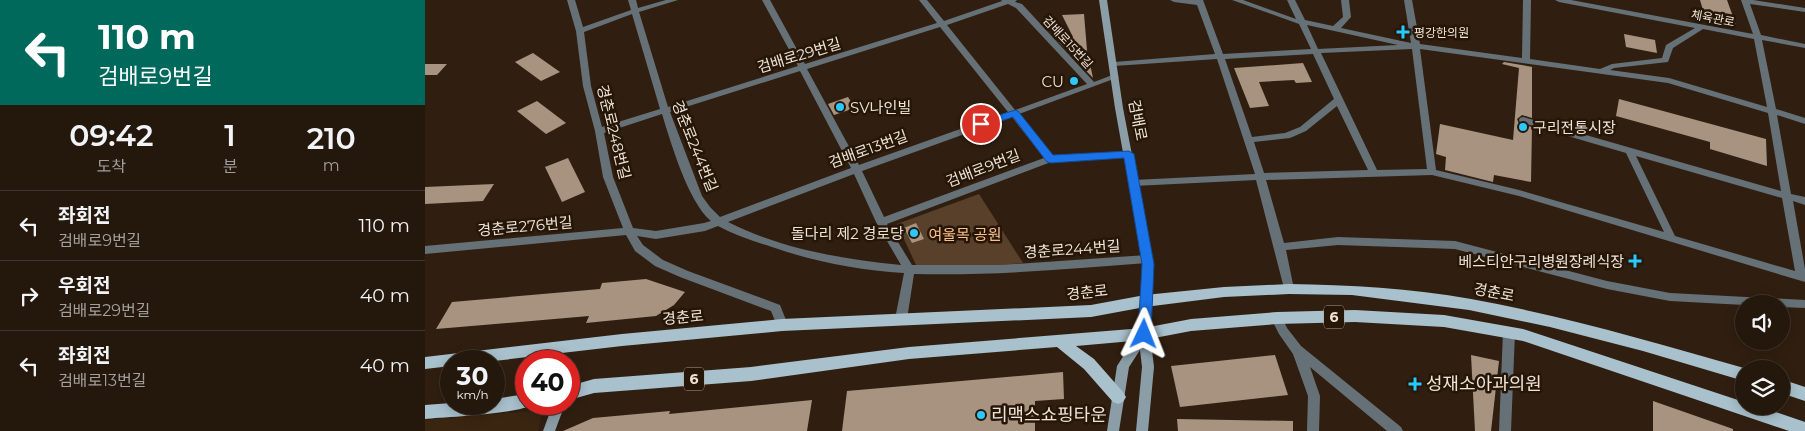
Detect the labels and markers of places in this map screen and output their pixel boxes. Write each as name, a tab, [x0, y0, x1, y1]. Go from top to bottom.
marker: 평강한의원	[1396, 25, 1410, 39]
place label: 평강한의원	[1414, 25, 1469, 40]
place label: CU	[1041, 72, 1064, 91]
marker: CU	[1068, 75, 1080, 87]
place label: SV나인빌	[850, 98, 911, 117]
marker: SV나인빌	[834, 101, 846, 113]
pin	[960, 103, 1002, 145]
place label: 구리전통시장	[1533, 118, 1616, 137]
marker: 구리전통시장	[1517, 121, 1529, 133]
place label: 돌다리 제2 경로당	[791, 224, 904, 243]
marker: 돌다리 제2 경로당	[908, 227, 920, 239]
place label: 베스티안구리병원장례식장	[1458, 252, 1624, 271]
marker: 베스티안구리병원장례식장	[1628, 254, 1642, 268]
place label: 성재소아과의원	[1426, 373, 1542, 395]
marker: 성재소아과의원	[1408, 377, 1422, 391]
place label: 리맥스쇼핑타운	[991, 404, 1107, 426]
marker: 리맥스쇼핑타운	[975, 409, 987, 421]

